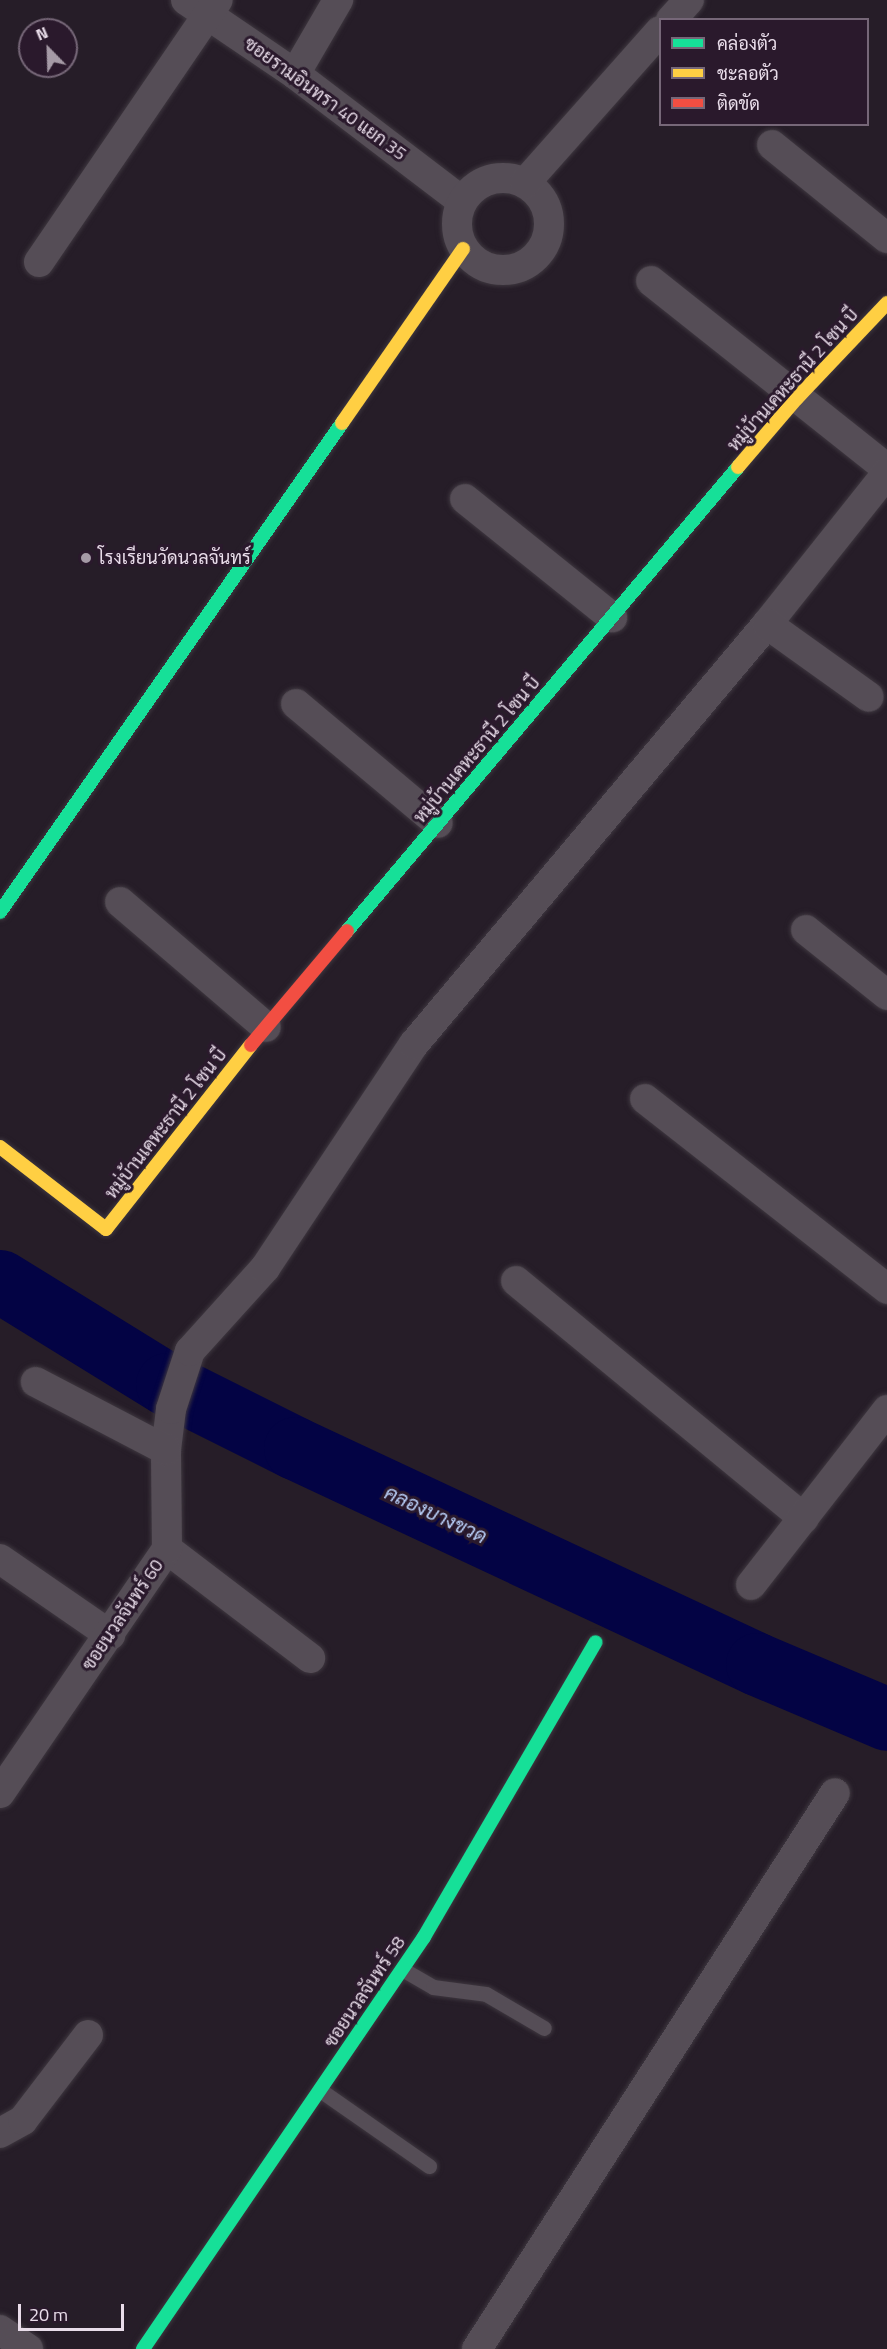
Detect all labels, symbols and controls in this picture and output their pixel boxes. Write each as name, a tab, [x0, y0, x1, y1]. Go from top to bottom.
north arrow	[18, 18, 78, 78]
legend	[659, 18, 869, 126]
text: N	[32, 20, 52, 46]
text: คล่องตัว	[717, 30, 777, 57]
street label: ซอยรามอินทรา 40 แยก 35	[240, 33, 410, 165]
text: ชะลอตัว	[717, 60, 779, 87]
text: ติดขัด	[717, 90, 760, 117]
street label: หมู่บ้านเคหะธานี 2 โซน บี	[723, 304, 863, 456]
place label: โรงเรียนวัดนวลจันทร์	[98, 547, 251, 569]
marker: โรงเรียนวัดนวลจันทร์	[79, 551, 93, 565]
street label: หมู่บ้านเคหะธานี 2 โซน บี	[409, 672, 545, 828]
street label: หมู่บ้านเคหะธานี 2 โซน บี	[101, 1045, 231, 1203]
water label: คลองบางขวด	[381, 1480, 491, 1548]
street label: ซอยนวลจันทร์ 60	[78, 1555, 168, 1675]
street label: ซอยนวลจันทร์ 58	[320, 1932, 410, 2052]
scale bar	[21, 2292, 128, 2330]
text: 20 m	[29, 2301, 68, 2328]

